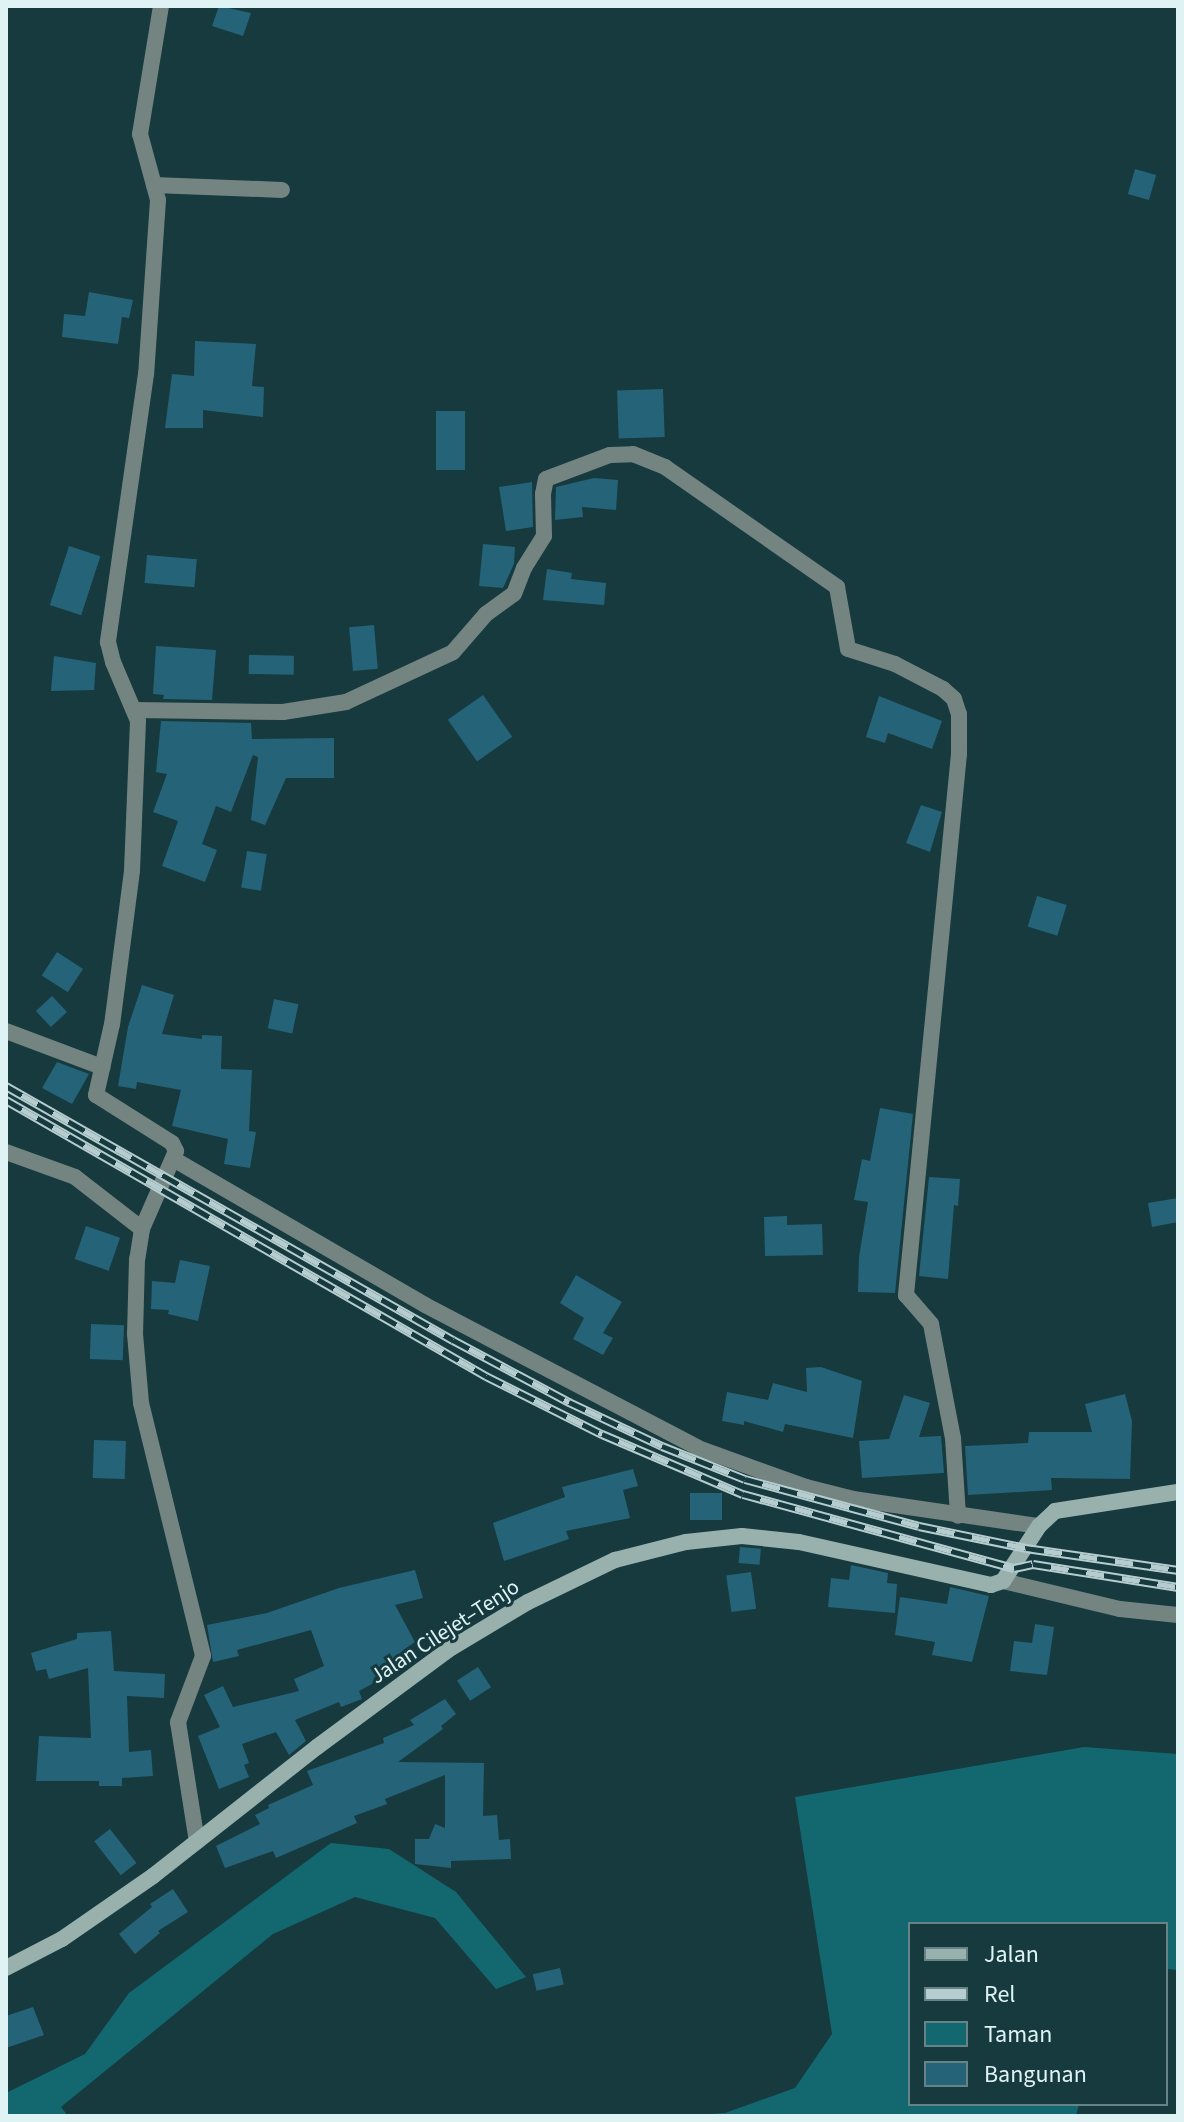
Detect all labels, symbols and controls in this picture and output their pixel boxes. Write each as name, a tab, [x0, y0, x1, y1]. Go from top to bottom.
street label: Jalan Cilejet–Tenjo	[366, 1574, 524, 1690]
legend	[908, 1922, 1168, 2106]
text: Jalan	[984, 1937, 1039, 1972]
text: Rel	[984, 1977, 1015, 2012]
text: Taman	[984, 2017, 1052, 2052]
text: Bangunan	[984, 2057, 1087, 2092]

